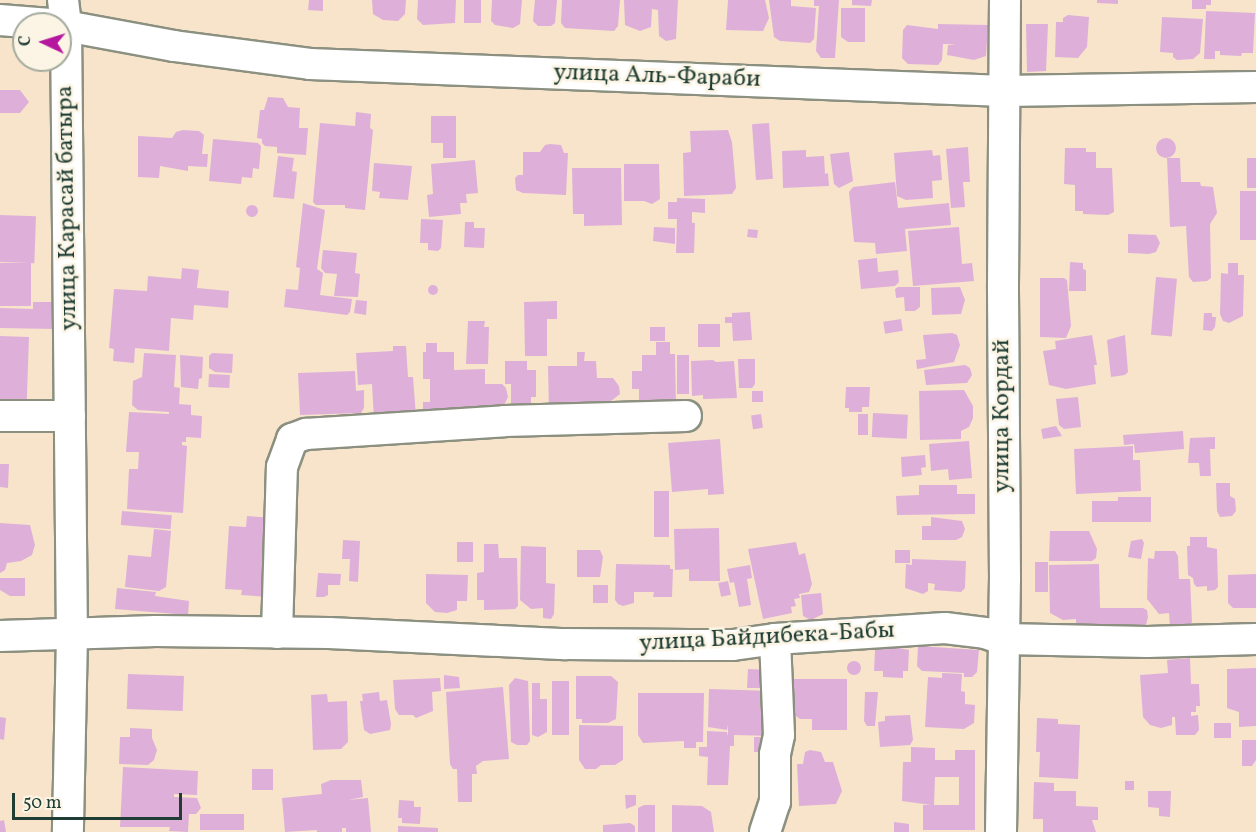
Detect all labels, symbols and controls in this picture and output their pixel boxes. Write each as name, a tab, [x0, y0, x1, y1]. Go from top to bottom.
north arrow	[12, 12, 72, 72]
text: С	[15, 35, 37, 47]
street label: улица Аль-Фараби	[553, 59, 761, 95]
street label: улица Карасай батыра	[51, 85, 85, 331]
street label: улица Кордай	[989, 339, 1017, 493]
street label: улица Байдибека-Бабы	[639, 617, 895, 659]
scale bar	[15, 781, 184, 819]
text: 50 m	[23, 791, 62, 816]

